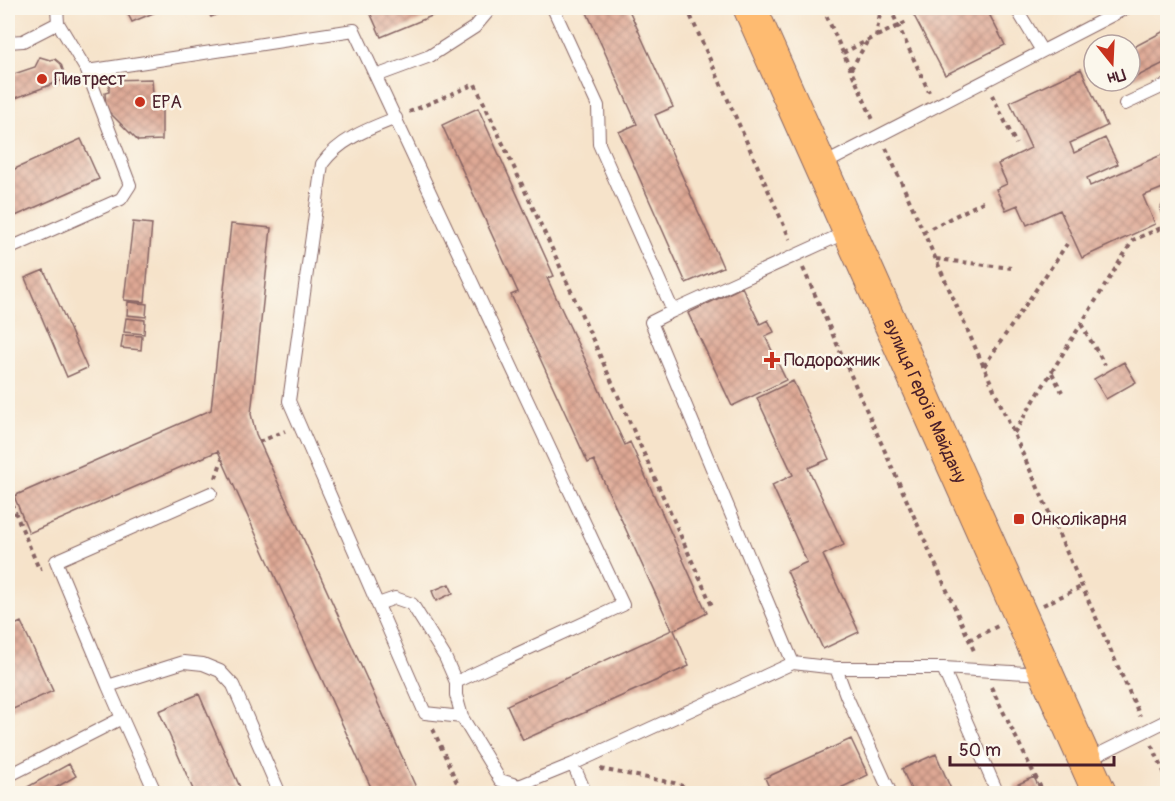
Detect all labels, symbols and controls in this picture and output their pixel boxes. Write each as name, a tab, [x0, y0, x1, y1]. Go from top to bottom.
north arrow	[1082, 33, 1142, 93]
text: Пн	[1105, 64, 1128, 89]
place label: Пивтрест	[54, 68, 126, 91]
marker: Пивтрест	[35, 72, 49, 86]
place label: ЕРА	[152, 91, 182, 114]
marker: ЕРА	[133, 95, 147, 109]
street label: вулиця Героїв Майдану	[878, 315, 972, 487]
place label: Подорожник	[784, 349, 881, 372]
marker: Подорожник	[765, 353, 779, 367]
place label: Онколікарня	[1031, 508, 1127, 531]
marker: Онколікарня	[1012, 512, 1026, 526]
scale bar	[950, 729, 1114, 767]
text: 50 m	[959, 739, 1001, 762]

